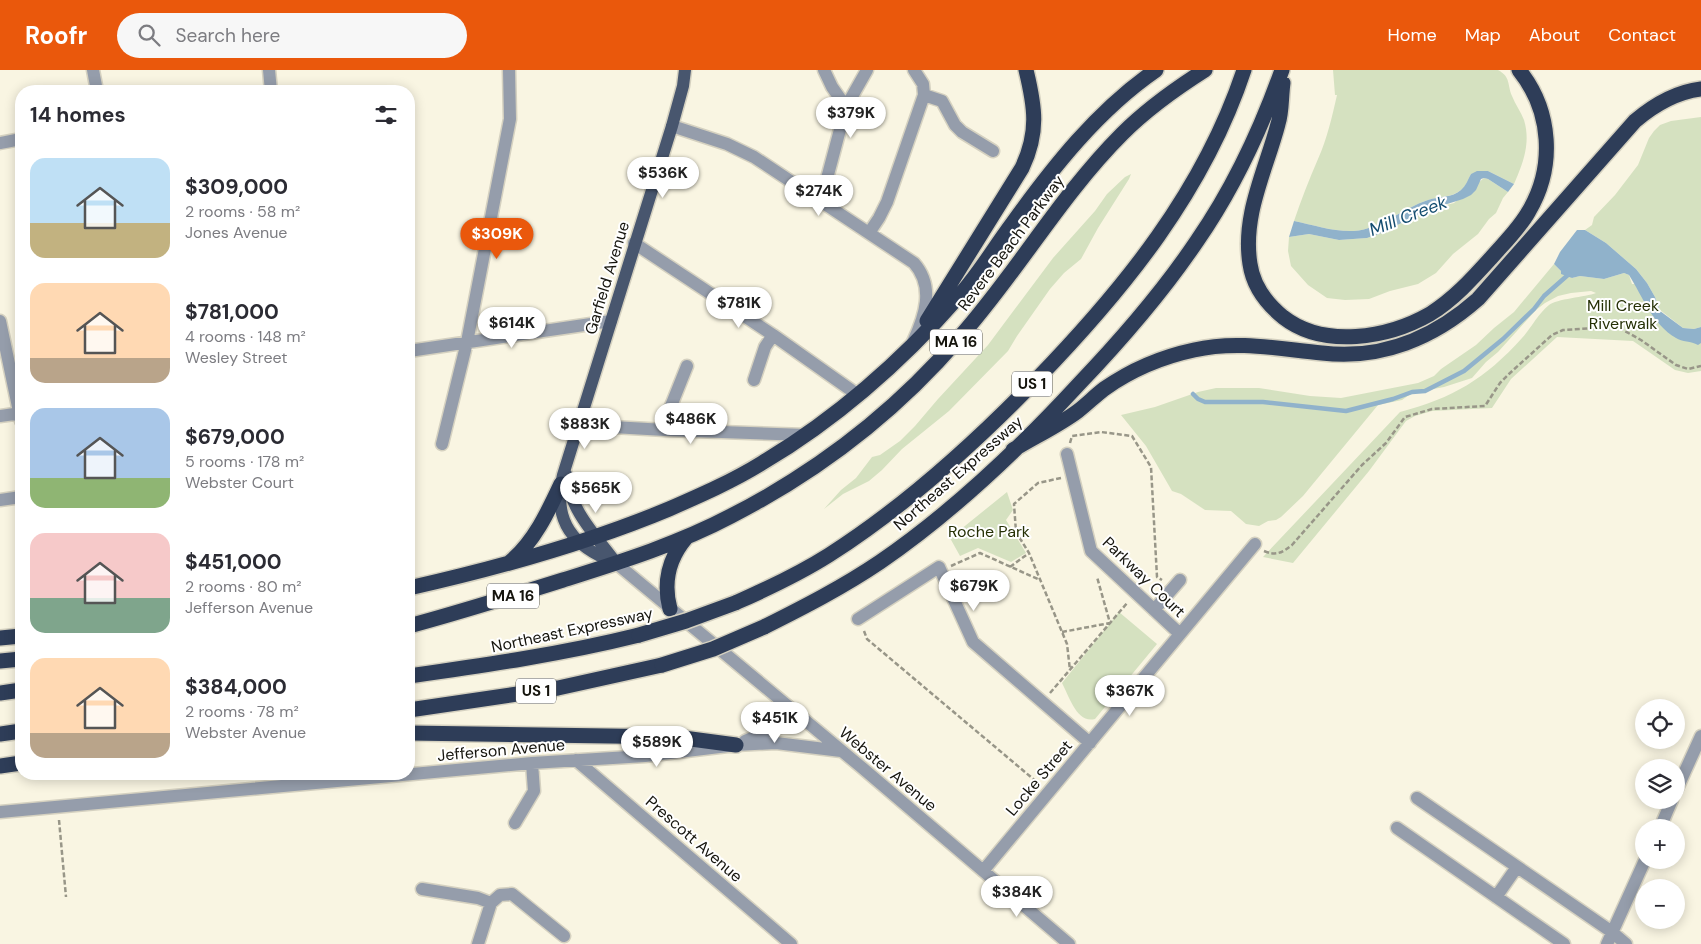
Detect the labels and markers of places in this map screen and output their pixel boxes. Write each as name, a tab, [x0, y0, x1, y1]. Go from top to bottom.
pin: $379K	[816, 97, 886, 139]
pin: $536K	[628, 156, 698, 199]
pin: $274K	[784, 174, 854, 217]
pin: $309K	[462, 218, 532, 260]
pin: $781K	[704, 286, 774, 329]
pin: $614K	[477, 306, 547, 349]
pin: $486K	[656, 402, 726, 445]
pin: $883K	[550, 408, 620, 450]
pin: $565K	[561, 472, 631, 514]
pin: $679K	[939, 570, 1009, 612]
pin: $367K	[1095, 674, 1165, 717]
pin: $451K	[740, 702, 810, 744]
pin: $589K	[622, 726, 692, 768]
pin: $384K	[982, 876, 1052, 918]

